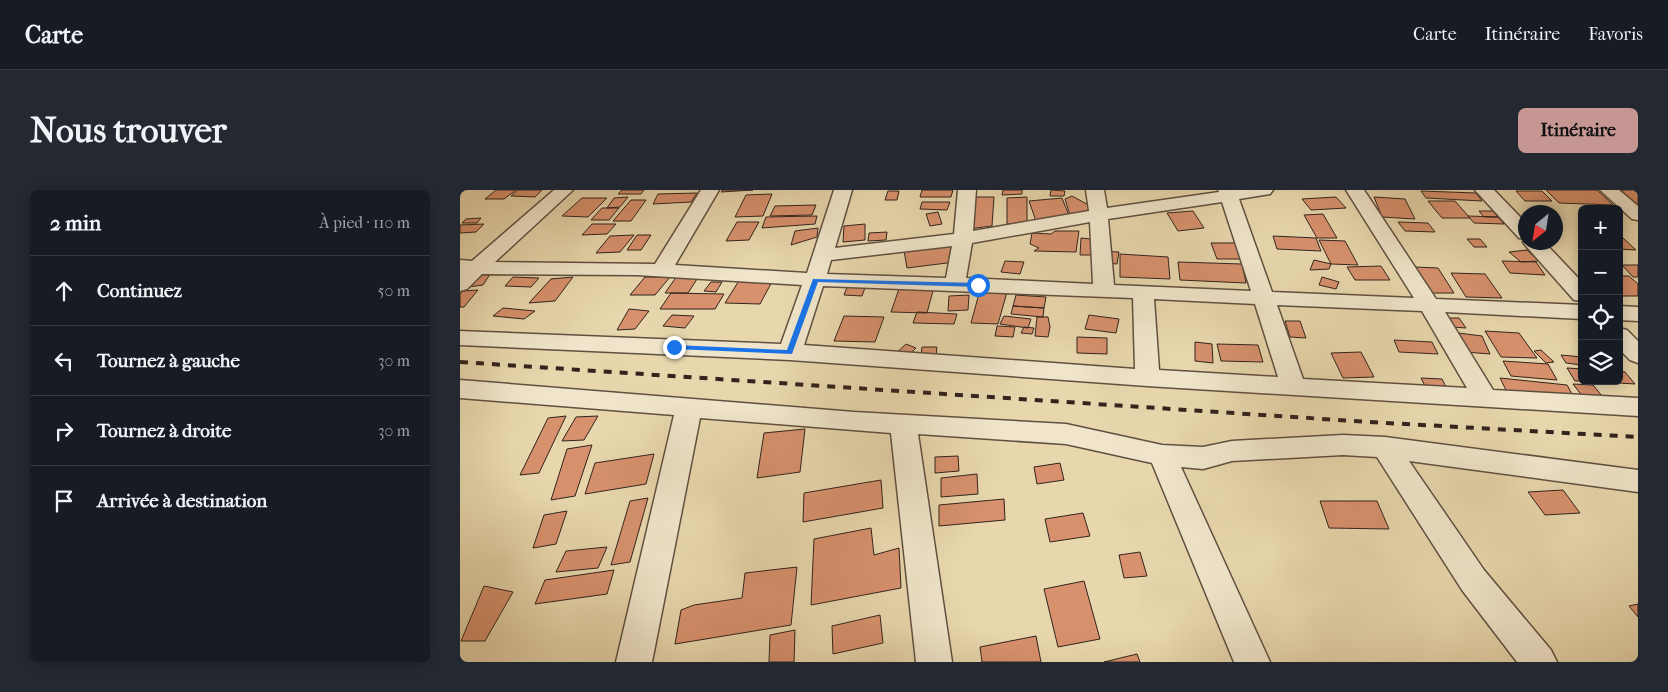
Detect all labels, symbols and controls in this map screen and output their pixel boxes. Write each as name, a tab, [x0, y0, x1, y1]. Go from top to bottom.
text: Carte	[25, 21, 83, 49]
text: Carte	[1413, 24, 1457, 45]
text: Itinéraire	[1485, 24, 1560, 45]
text: Favoris	[1588, 24, 1643, 45]
button: Itinéraire	[1518, 108, 1638, 153]
text: Nous trouver	[30, 110, 227, 151]
north arrow	[1518, 205, 1563, 250]
map controls	[1578, 205, 1623, 385]
button: +	[1578, 205, 1623, 250]
text: 2 min	[50, 211, 101, 235]
text: À pied · 110 m	[319, 213, 410, 232]
button: −	[1578, 250, 1623, 295]
route start	[967, 274, 990, 297]
icon: ahead	[50, 277, 78, 305]
text: Continuez	[97, 280, 182, 302]
text: 50 m	[378, 281, 410, 300]
button: locate	[1578, 295, 1623, 340]
route end	[663, 336, 686, 359]
button: layers	[1578, 340, 1623, 385]
icon: left	[50, 347, 78, 375]
text: Tournez à gauche	[97, 350, 240, 372]
text: 30 m	[378, 351, 410, 370]
icon: right	[50, 417, 78, 445]
text: Tournez à droite	[97, 420, 231, 442]
text: 30 m	[378, 421, 410, 440]
icon: arrive	[50, 487, 78, 515]
text: Arrivée à destination	[97, 490, 267, 512]

